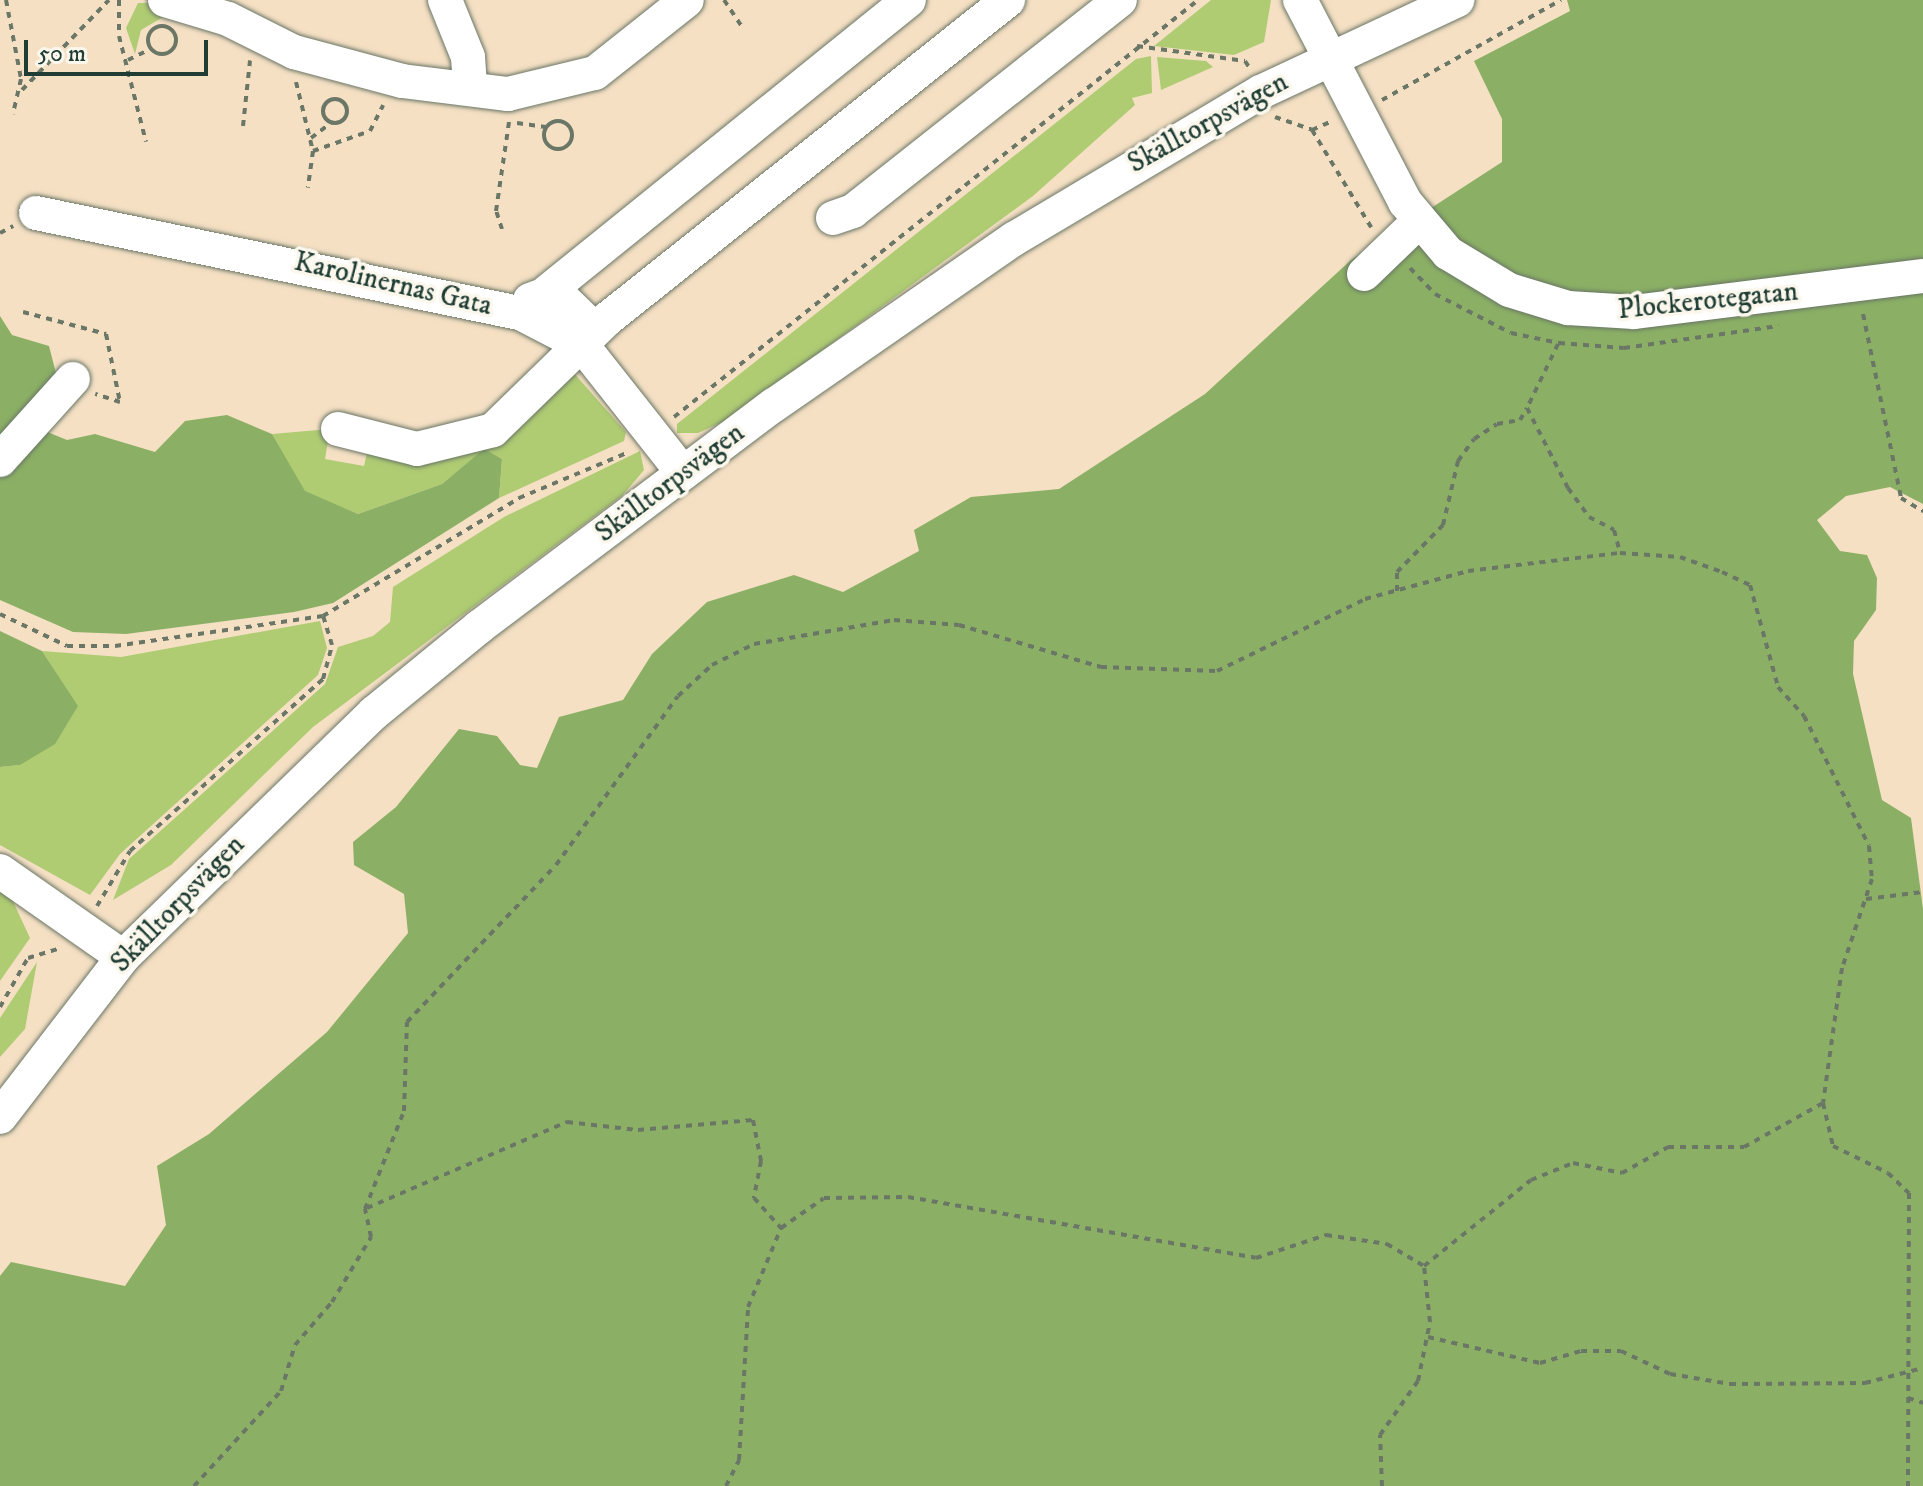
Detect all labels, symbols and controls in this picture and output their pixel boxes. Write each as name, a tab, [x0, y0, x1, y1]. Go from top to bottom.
scale bar	[28, 24, 212, 74]
text: 50 m	[38, 39, 86, 69]
street label: Skälltorpsvägen	[1122, 65, 1294, 181]
street label: Karolinernas Gata	[291, 245, 495, 323]
street label: Plockerotegatan	[1616, 275, 1800, 327]
street label: Skälltorpsvägen	[589, 416, 751, 550]
street label: Skälltorpsvägen	[104, 828, 252, 980]

